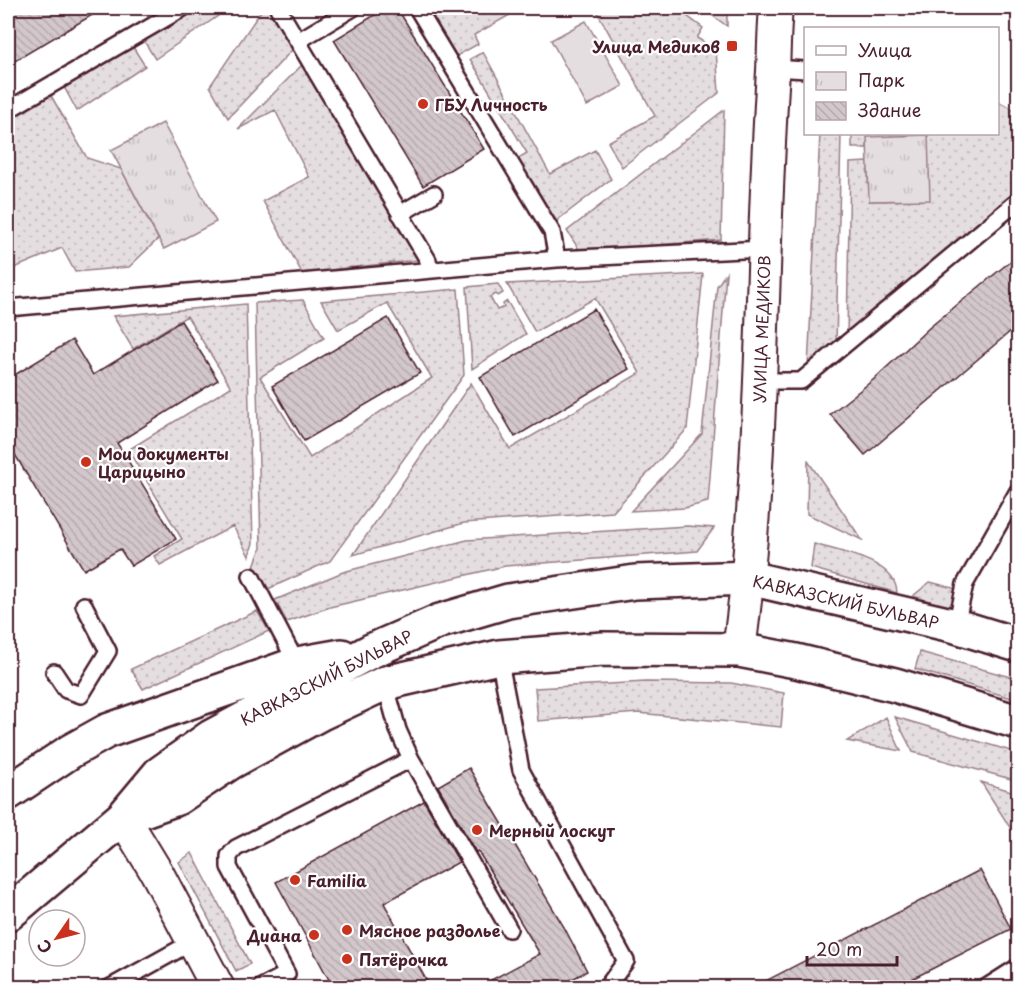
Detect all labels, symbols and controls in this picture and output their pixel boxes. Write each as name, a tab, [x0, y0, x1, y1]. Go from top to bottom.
legend	[804, 27, 999, 135]
place label: Улица Медиков	[591, 34, 721, 58]
text: Улица	[858, 36, 912, 63]
marker: Улица Медиков	[725, 39, 739, 53]
text: Парк	[858, 66, 905, 93]
place label: ГБУ Личность	[435, 92, 548, 116]
text: Здание	[858, 96, 921, 123]
marker: ГБУ Личность	[416, 97, 430, 111]
street label: УЛИЦА МЕДИКОВ	[746, 255, 776, 403]
place label: Мои документы Царицыно	[98, 441, 229, 483]
marker: Мои документы Царицыно	[79, 455, 93, 469]
street label: КАВКАЗСКИЙ БУЛЬВАР	[751, 568, 942, 634]
street label: КАВКАЗСКИЙ БУЛЬВАР	[236, 623, 416, 731]
place label: Мерный лоскут	[489, 818, 616, 842]
marker: Мерный лоскут	[470, 823, 484, 837]
place label: Familia	[307, 868, 367, 892]
marker: Familia	[288, 873, 302, 887]
north arrow	[27, 908, 87, 968]
place label: Мясное раздолье	[359, 918, 501, 942]
place label: Диана	[246, 923, 302, 947]
marker: Мясное раздолье	[340, 923, 354, 937]
marker: Диана	[307, 928, 321, 942]
scale bar	[807, 929, 897, 967]
text: С	[31, 935, 57, 959]
text: 20 m	[816, 935, 862, 962]
place label: Пятёрочка	[359, 947, 448, 971]
marker: Пятёрочка	[340, 952, 354, 966]

